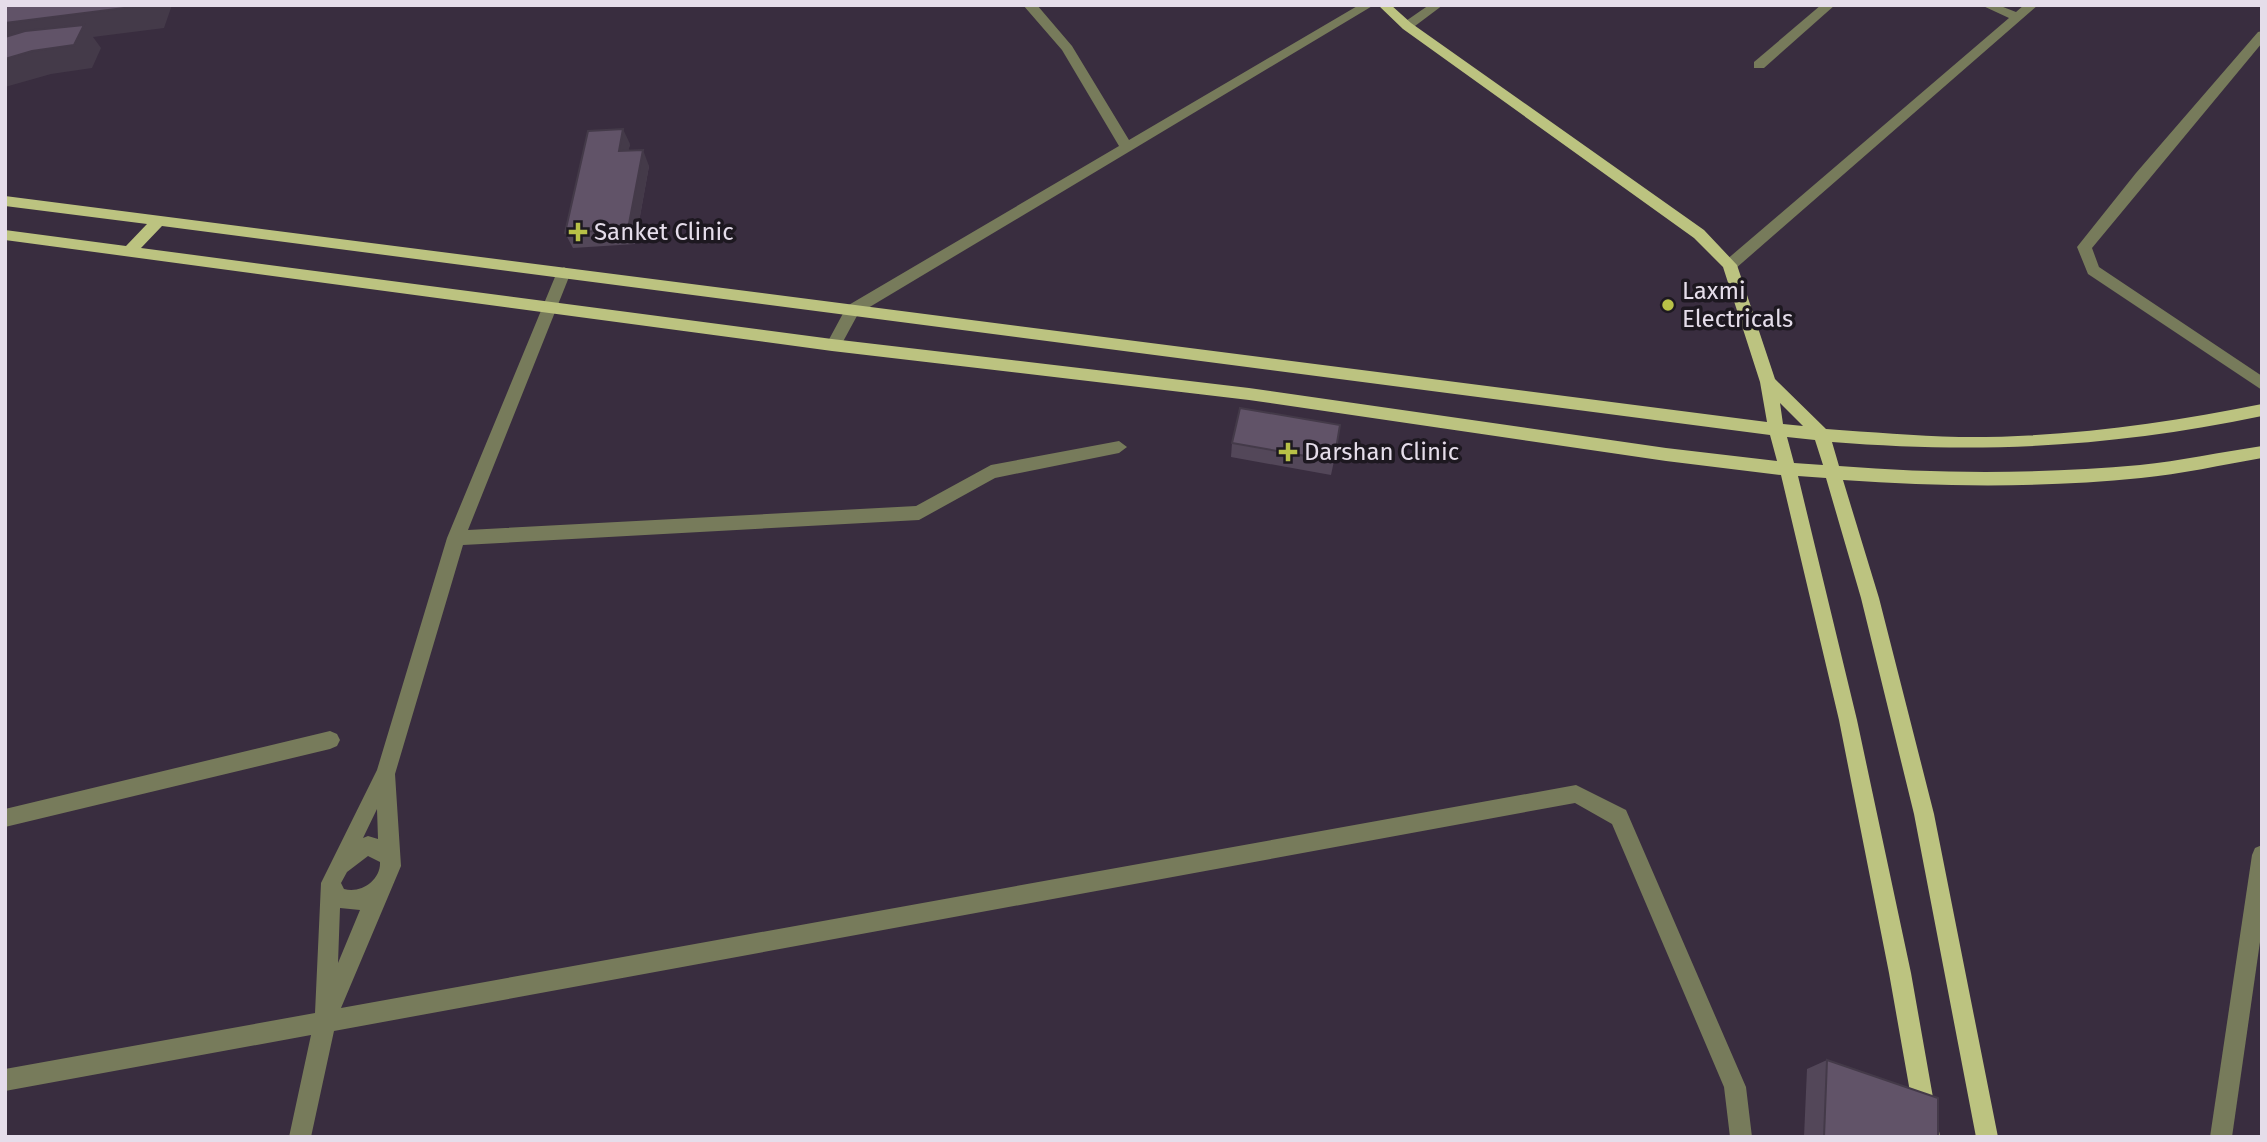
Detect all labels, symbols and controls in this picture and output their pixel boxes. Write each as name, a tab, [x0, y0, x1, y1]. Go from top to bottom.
place label: Sanket Clinic	[594, 218, 734, 246]
marker: Sanket Clinic	[568, 222, 588, 242]
place label: Laxmi Electricals	[1682, 277, 1793, 333]
marker: Laxmi Electricals	[1660, 297, 1676, 313]
place label: Darshan Clinic	[1304, 438, 1459, 466]
marker: Darshan Clinic	[1278, 442, 1298, 462]

